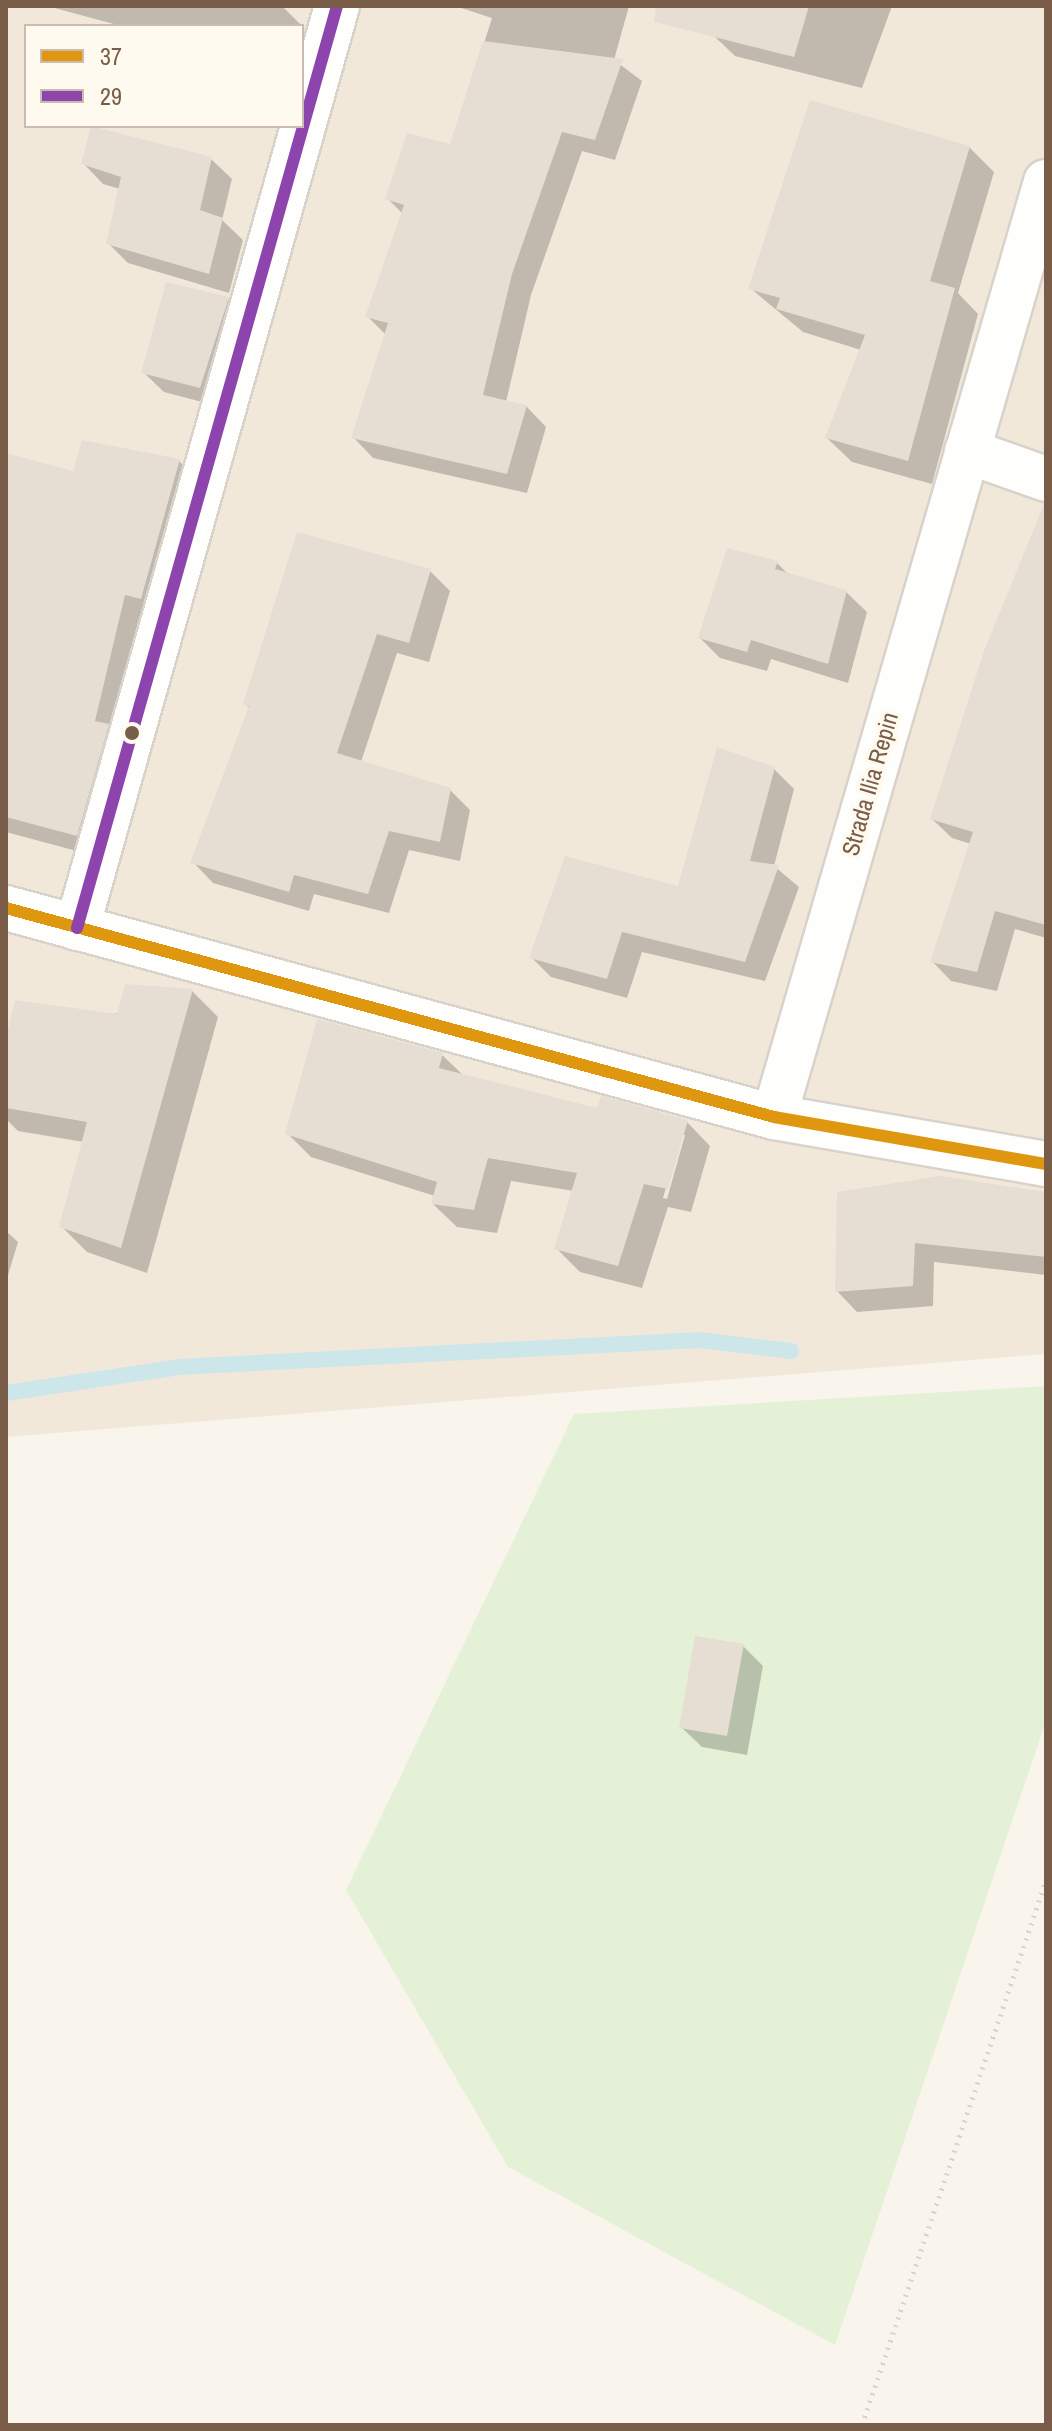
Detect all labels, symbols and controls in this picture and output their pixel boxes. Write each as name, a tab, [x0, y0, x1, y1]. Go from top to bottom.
legend	[24, 24, 304, 128]
text: 37	[100, 40, 122, 72]
text: 29	[100, 80, 122, 112]
street label: Strada Ilia Repin	[836, 709, 904, 859]
unlabelled marker	[124, 725, 140, 741]

